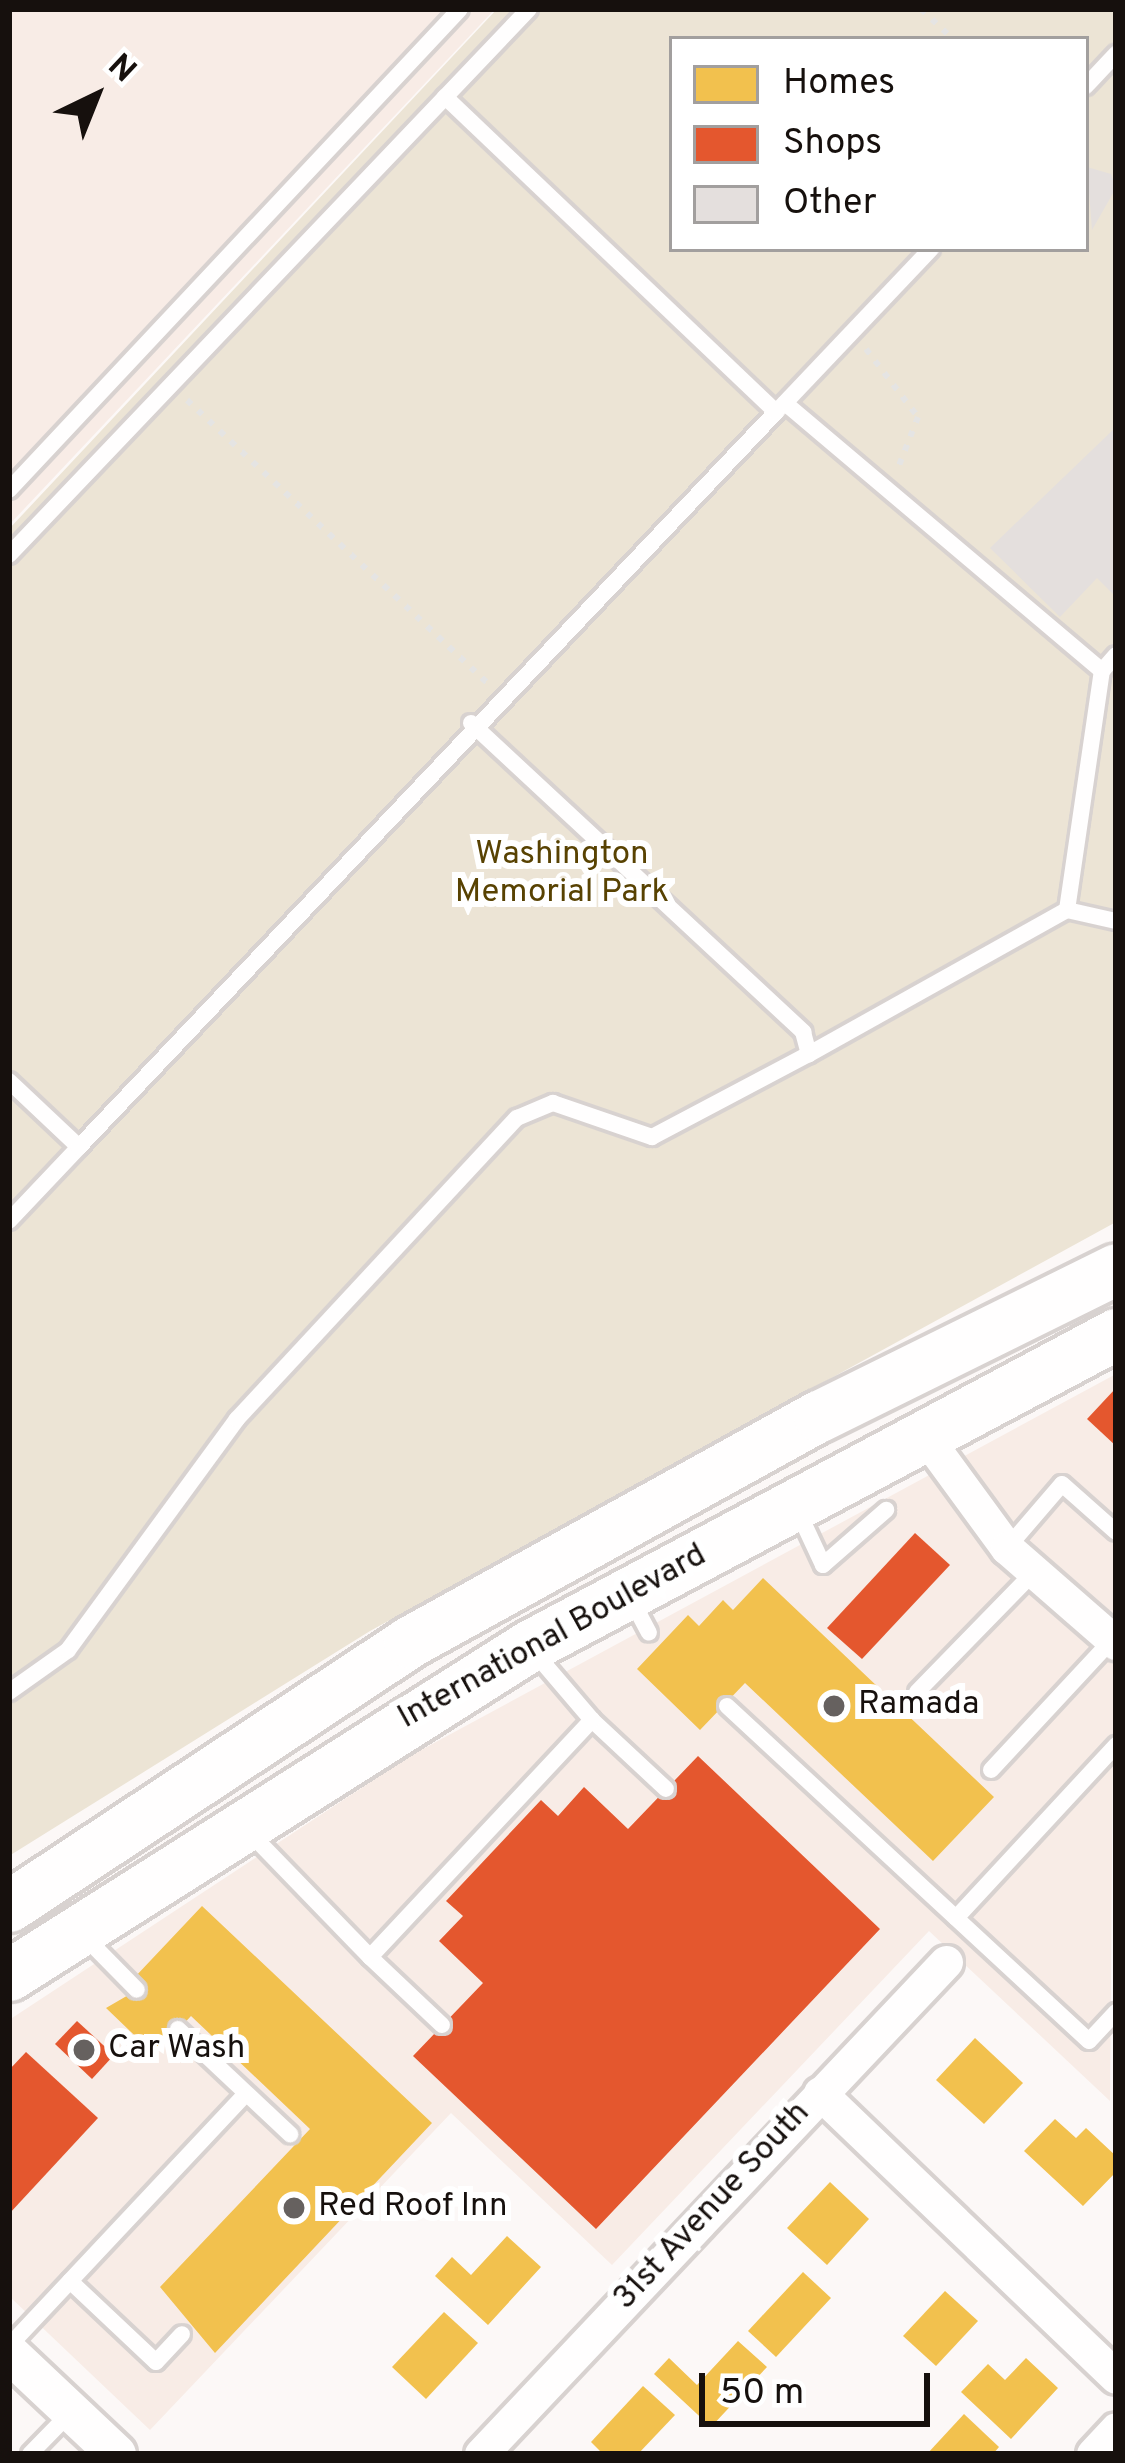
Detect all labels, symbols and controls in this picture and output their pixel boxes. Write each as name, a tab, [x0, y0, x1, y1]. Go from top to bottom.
north arrow	[36, 36, 156, 156]
legend	[669, 36, 1089, 252]
text: N	[98, 46, 144, 93]
text: Homes	[783, 61, 895, 107]
text: Shops	[783, 121, 882, 167]
text: Other	[783, 181, 877, 227]
park label: Washington Memorial Park	[455, 836, 669, 914]
street label: International Boulevard	[392, 1537, 714, 1739]
place label: Ramada	[858, 1686, 979, 1726]
marker: Ramada	[821, 1693, 847, 1719]
place label: Car Wash	[108, 2030, 246, 2070]
marker: Car Wash	[71, 2037, 97, 2063]
street label: 31st Avenue South	[606, 2094, 820, 2320]
place label: Red Roof Inn	[318, 2188, 508, 2228]
marker: Red Roof Inn	[281, 2195, 307, 2221]
scale bar	[705, 2349, 936, 2423]
text: 50 m	[720, 2371, 804, 2417]

